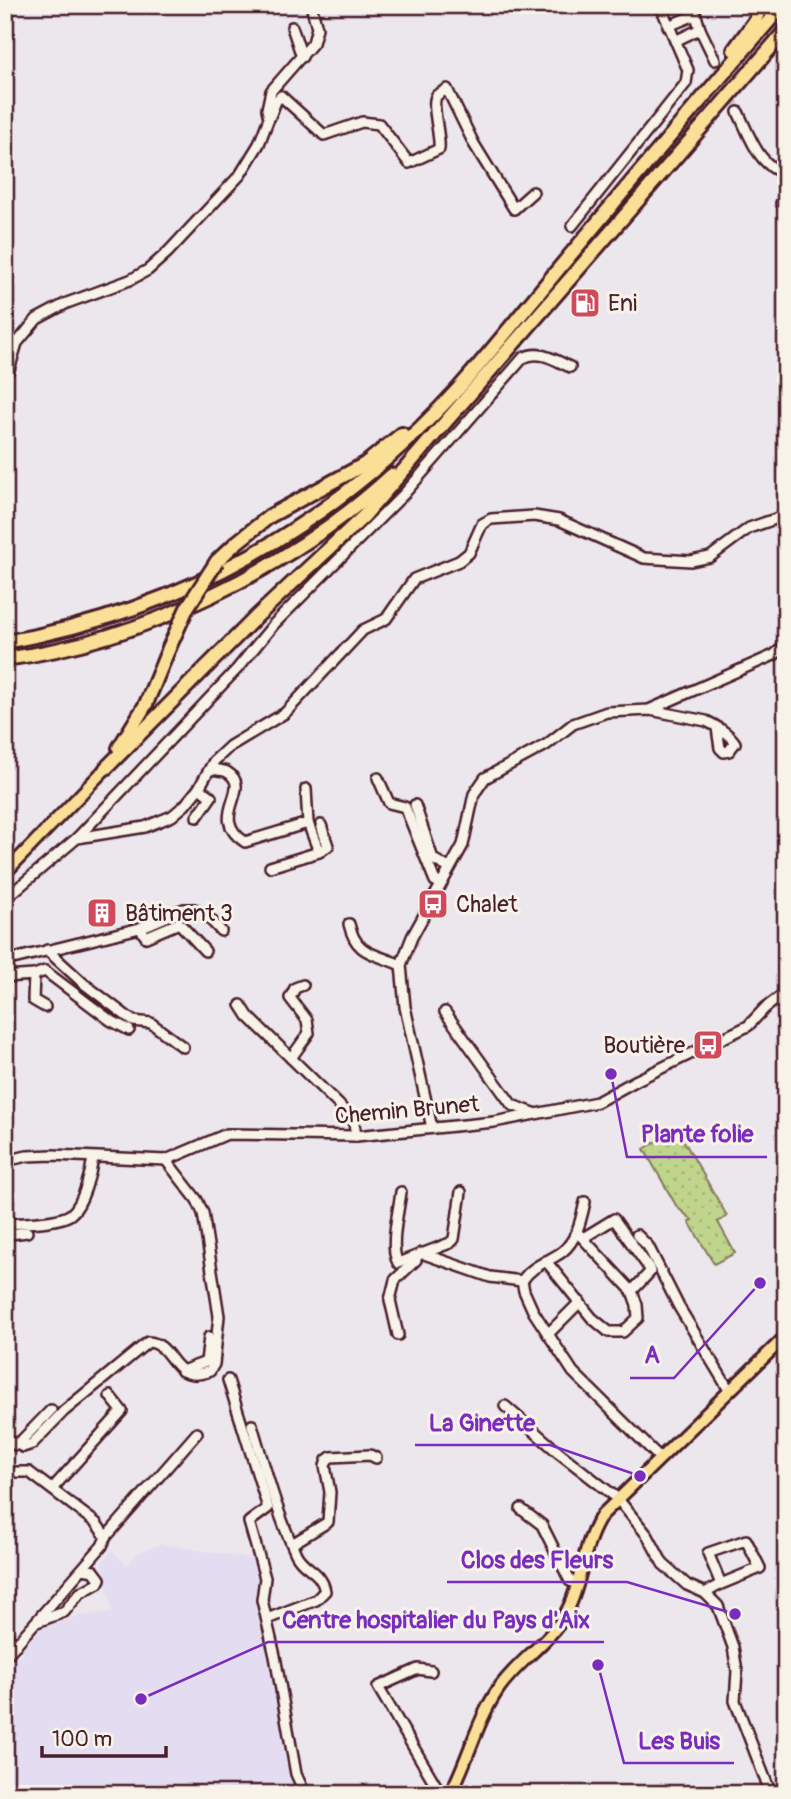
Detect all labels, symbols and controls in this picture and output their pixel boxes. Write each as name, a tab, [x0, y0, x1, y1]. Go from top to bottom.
fuel station icon: Eni	[568, 286, 602, 320]
place label: Eni	[608, 289, 637, 318]
bus stop icon: Chalet	[416, 887, 450, 921]
place label: Chalet	[456, 890, 518, 919]
building icon: Bâtiment 3	[85, 896, 119, 930]
place label: Bâtiment 3	[125, 899, 233, 928]
bus stop icon: Boutière	[691, 1028, 725, 1062]
place label: Boutière	[603, 1031, 686, 1060]
street label: Chemin Brunet	[334, 1089, 481, 1131]
callout: Plante folie	[627, 1112, 767, 1157]
text: Plante folie	[641, 1120, 754, 1149]
callout: A	[630, 1333, 674, 1378]
text: A	[644, 1341, 660, 1370]
callout: La Ginette	[415, 1400, 550, 1445]
text: La Ginette	[429, 1409, 536, 1438]
callout: Clos des Fleurs	[447, 1537, 627, 1582]
text: Clos des Fleurs	[461, 1546, 614, 1575]
callout: Centre hospitalier du Pays d'Aix	[268, 1597, 604, 1642]
text: Centre hospitalier du Pays d'Aix	[282, 1606, 590, 1635]
scale bar	[42, 1715, 166, 1759]
callout: Les Buis	[624, 1718, 734, 1763]
text: 100 m	[52, 1726, 112, 1753]
text: Les Buis	[638, 1727, 720, 1756]

